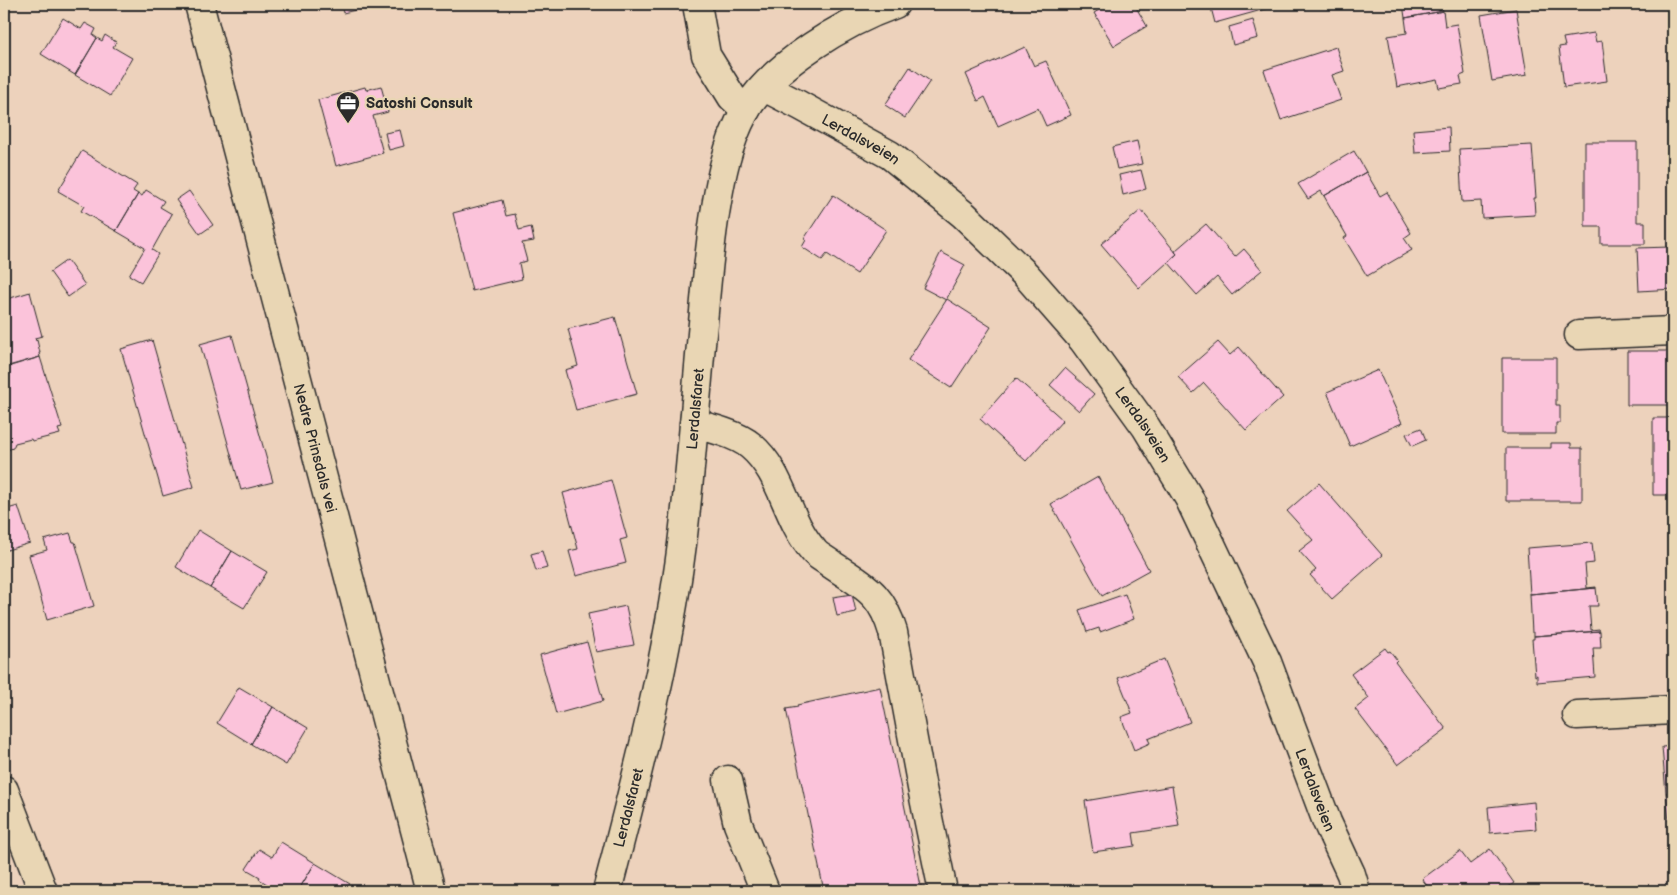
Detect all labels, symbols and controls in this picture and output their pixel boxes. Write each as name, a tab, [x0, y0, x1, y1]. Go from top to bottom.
office icon: Satoshi Consult	[335, 90, 361, 124]
place label: Satoshi Consult	[366, 94, 473, 113]
street label: Lerdalsveien	[818, 110, 904, 169]
street label: Lerdalsfaret	[682, 367, 708, 450]
street label: Nedre Prinsdals vei	[289, 382, 341, 515]
street label: Lerdalsveien	[1111, 383, 1175, 466]
street label: Lerdalsveien	[1291, 746, 1340, 835]
street label: Lerdalsfaret	[609, 766, 648, 849]

